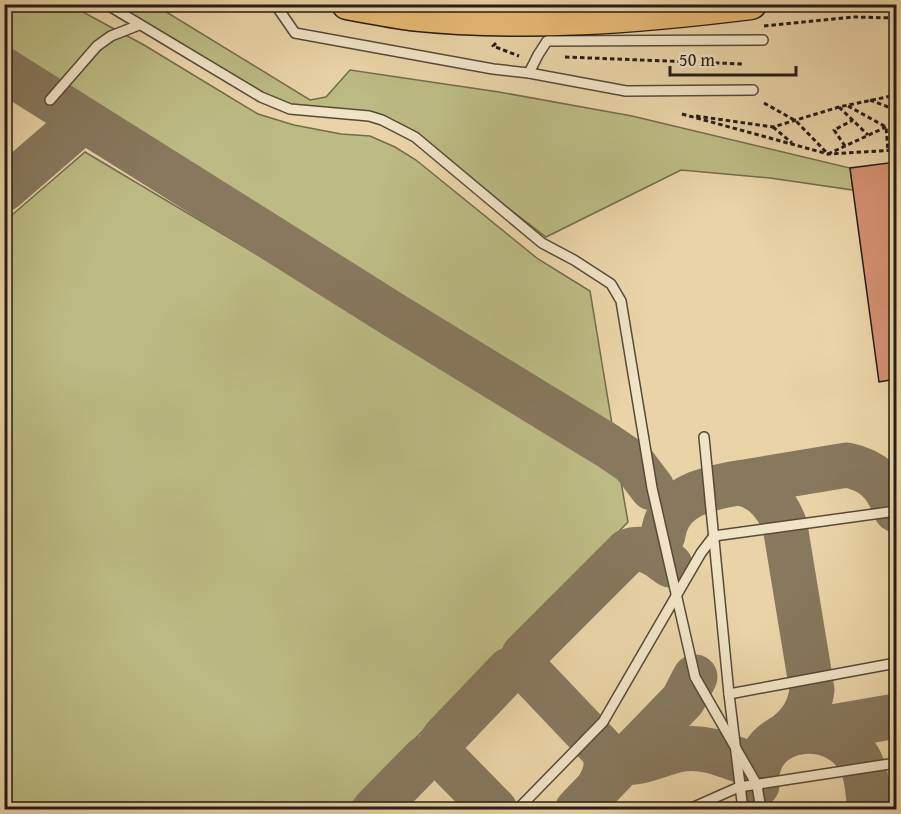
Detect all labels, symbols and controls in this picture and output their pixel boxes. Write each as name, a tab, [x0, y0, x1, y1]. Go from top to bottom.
scale bar	[670, 39, 796, 77]
text: 50 m	[679, 46, 715, 73]

